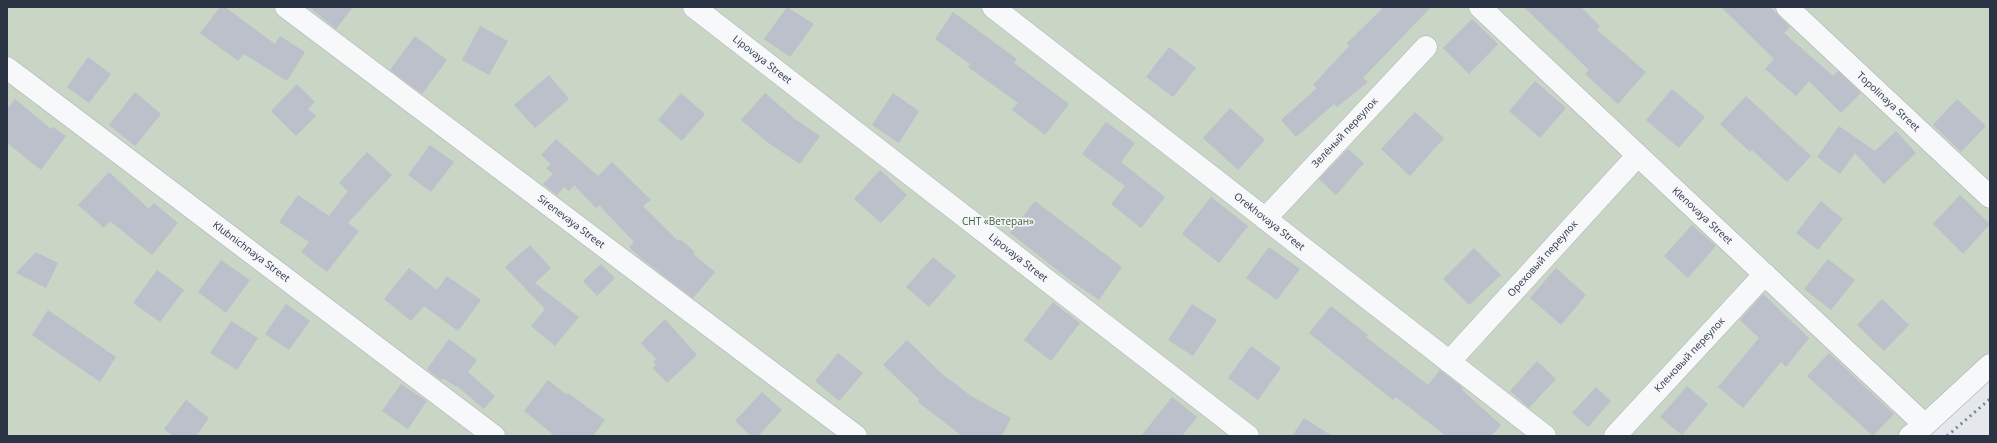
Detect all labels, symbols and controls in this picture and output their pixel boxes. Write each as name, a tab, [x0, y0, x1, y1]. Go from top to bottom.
street label: Lipovaya Street	[730, 33, 794, 87]
street label: Topolinaya Street	[1854, 70, 1922, 134]
street label: Зелёный переулок	[1310, 96, 1380, 170]
street label: Klenovaya Street	[1669, 185, 1735, 247]
street label: Orekhovaya Street	[1231, 191, 1307, 253]
street label: Sirenevaya Street	[535, 193, 607, 251]
park label: СНТ «Ветеран»	[962, 216, 1034, 228]
street label: Ореховый переулок	[1506, 218, 1580, 300]
street label: Klubnichnaya Street	[210, 219, 292, 285]
street label: Lipovaya Street	[986, 231, 1050, 285]
street label: Кленовый переулок	[1652, 315, 1728, 395]

